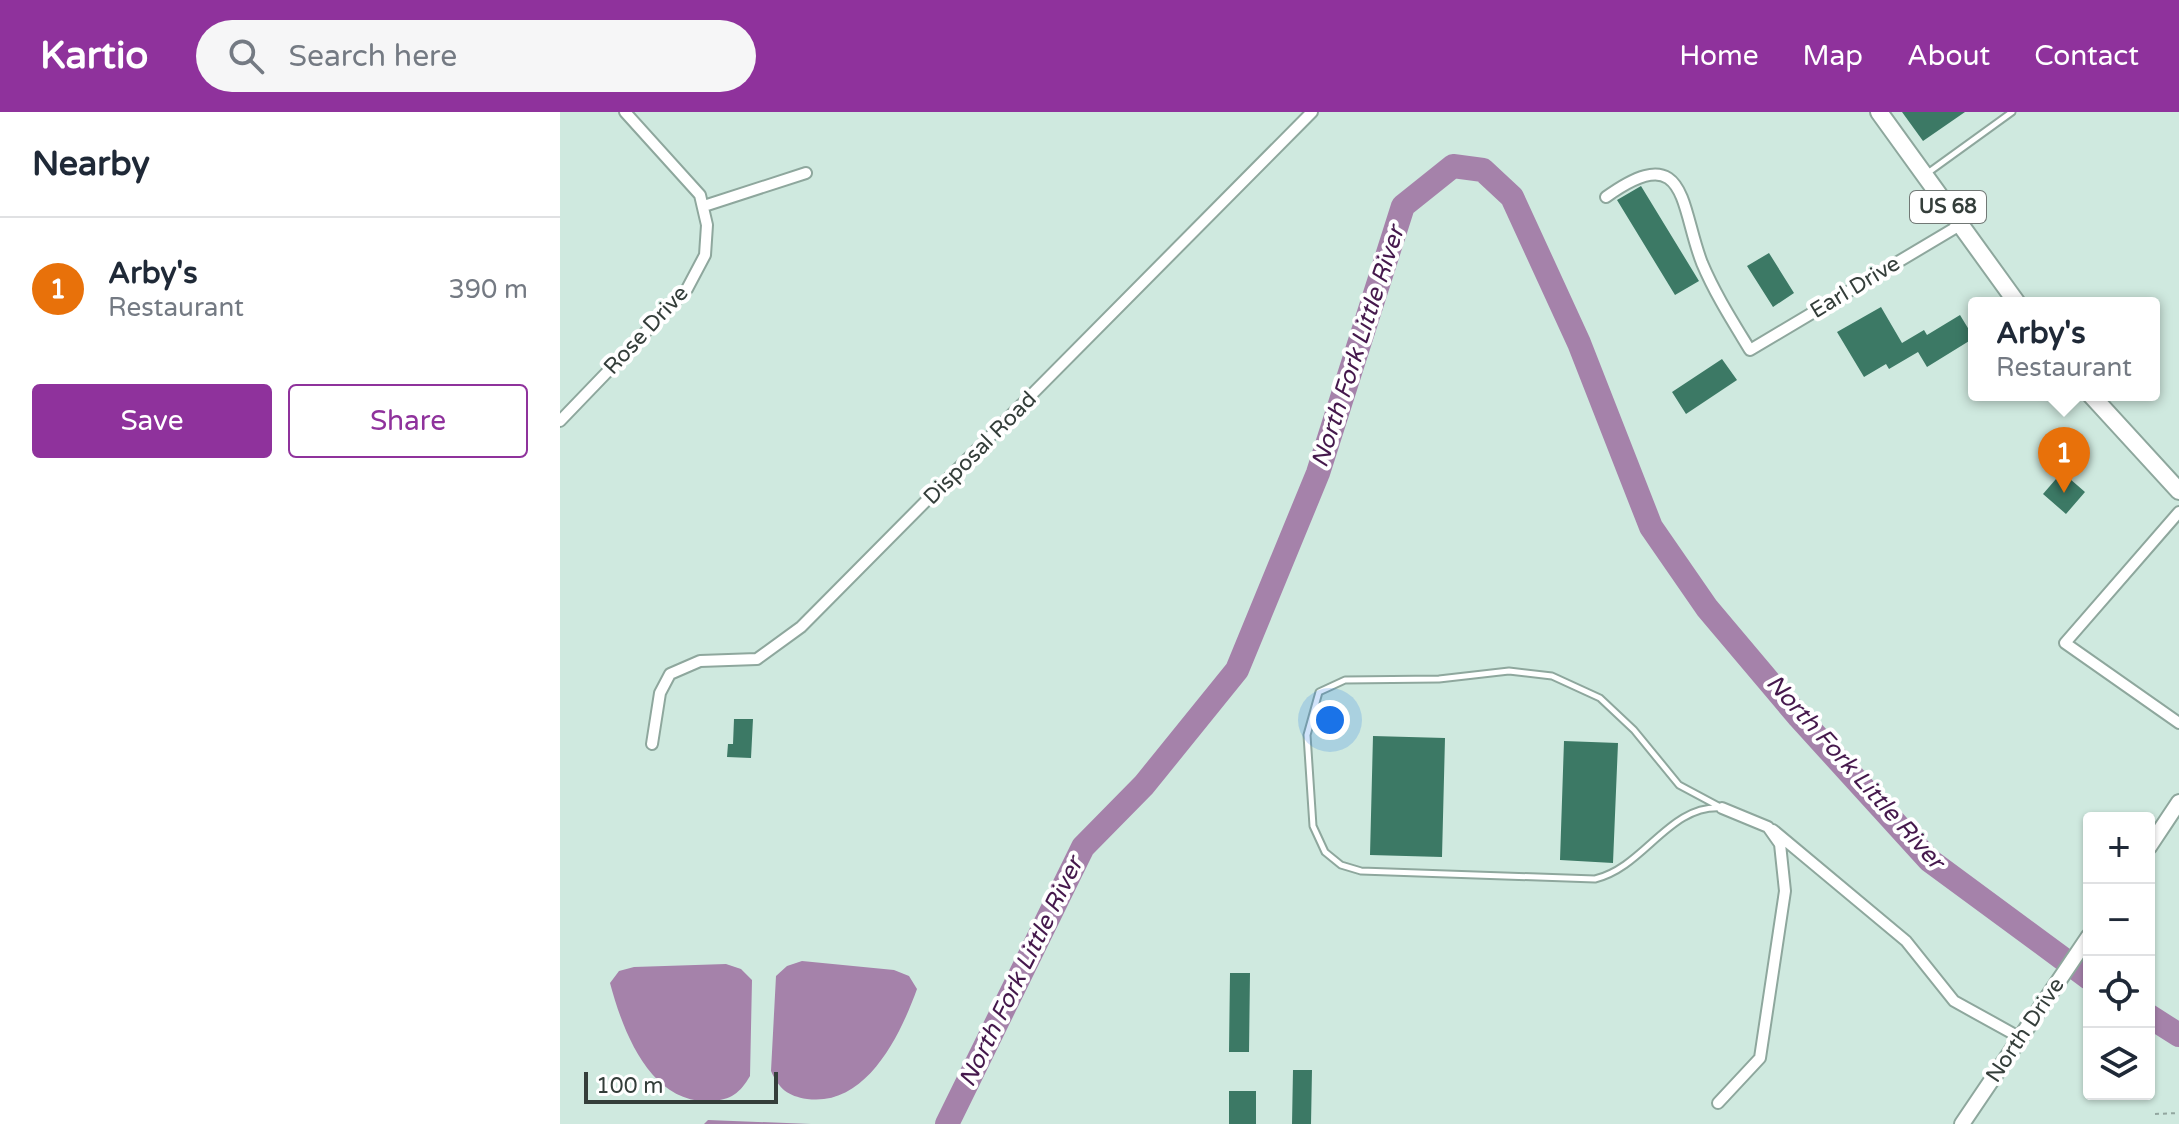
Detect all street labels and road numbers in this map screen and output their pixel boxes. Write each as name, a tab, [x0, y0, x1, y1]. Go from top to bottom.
road number: US 68	[1910, 191, 1986, 223]
street label: Earl Drive	[1805, 250, 1905, 324]
street label: Rose Drive	[598, 280, 694, 380]
street label: Disposal Road	[918, 386, 1042, 510]
street label: North Drive	[1980, 973, 2070, 1087]

